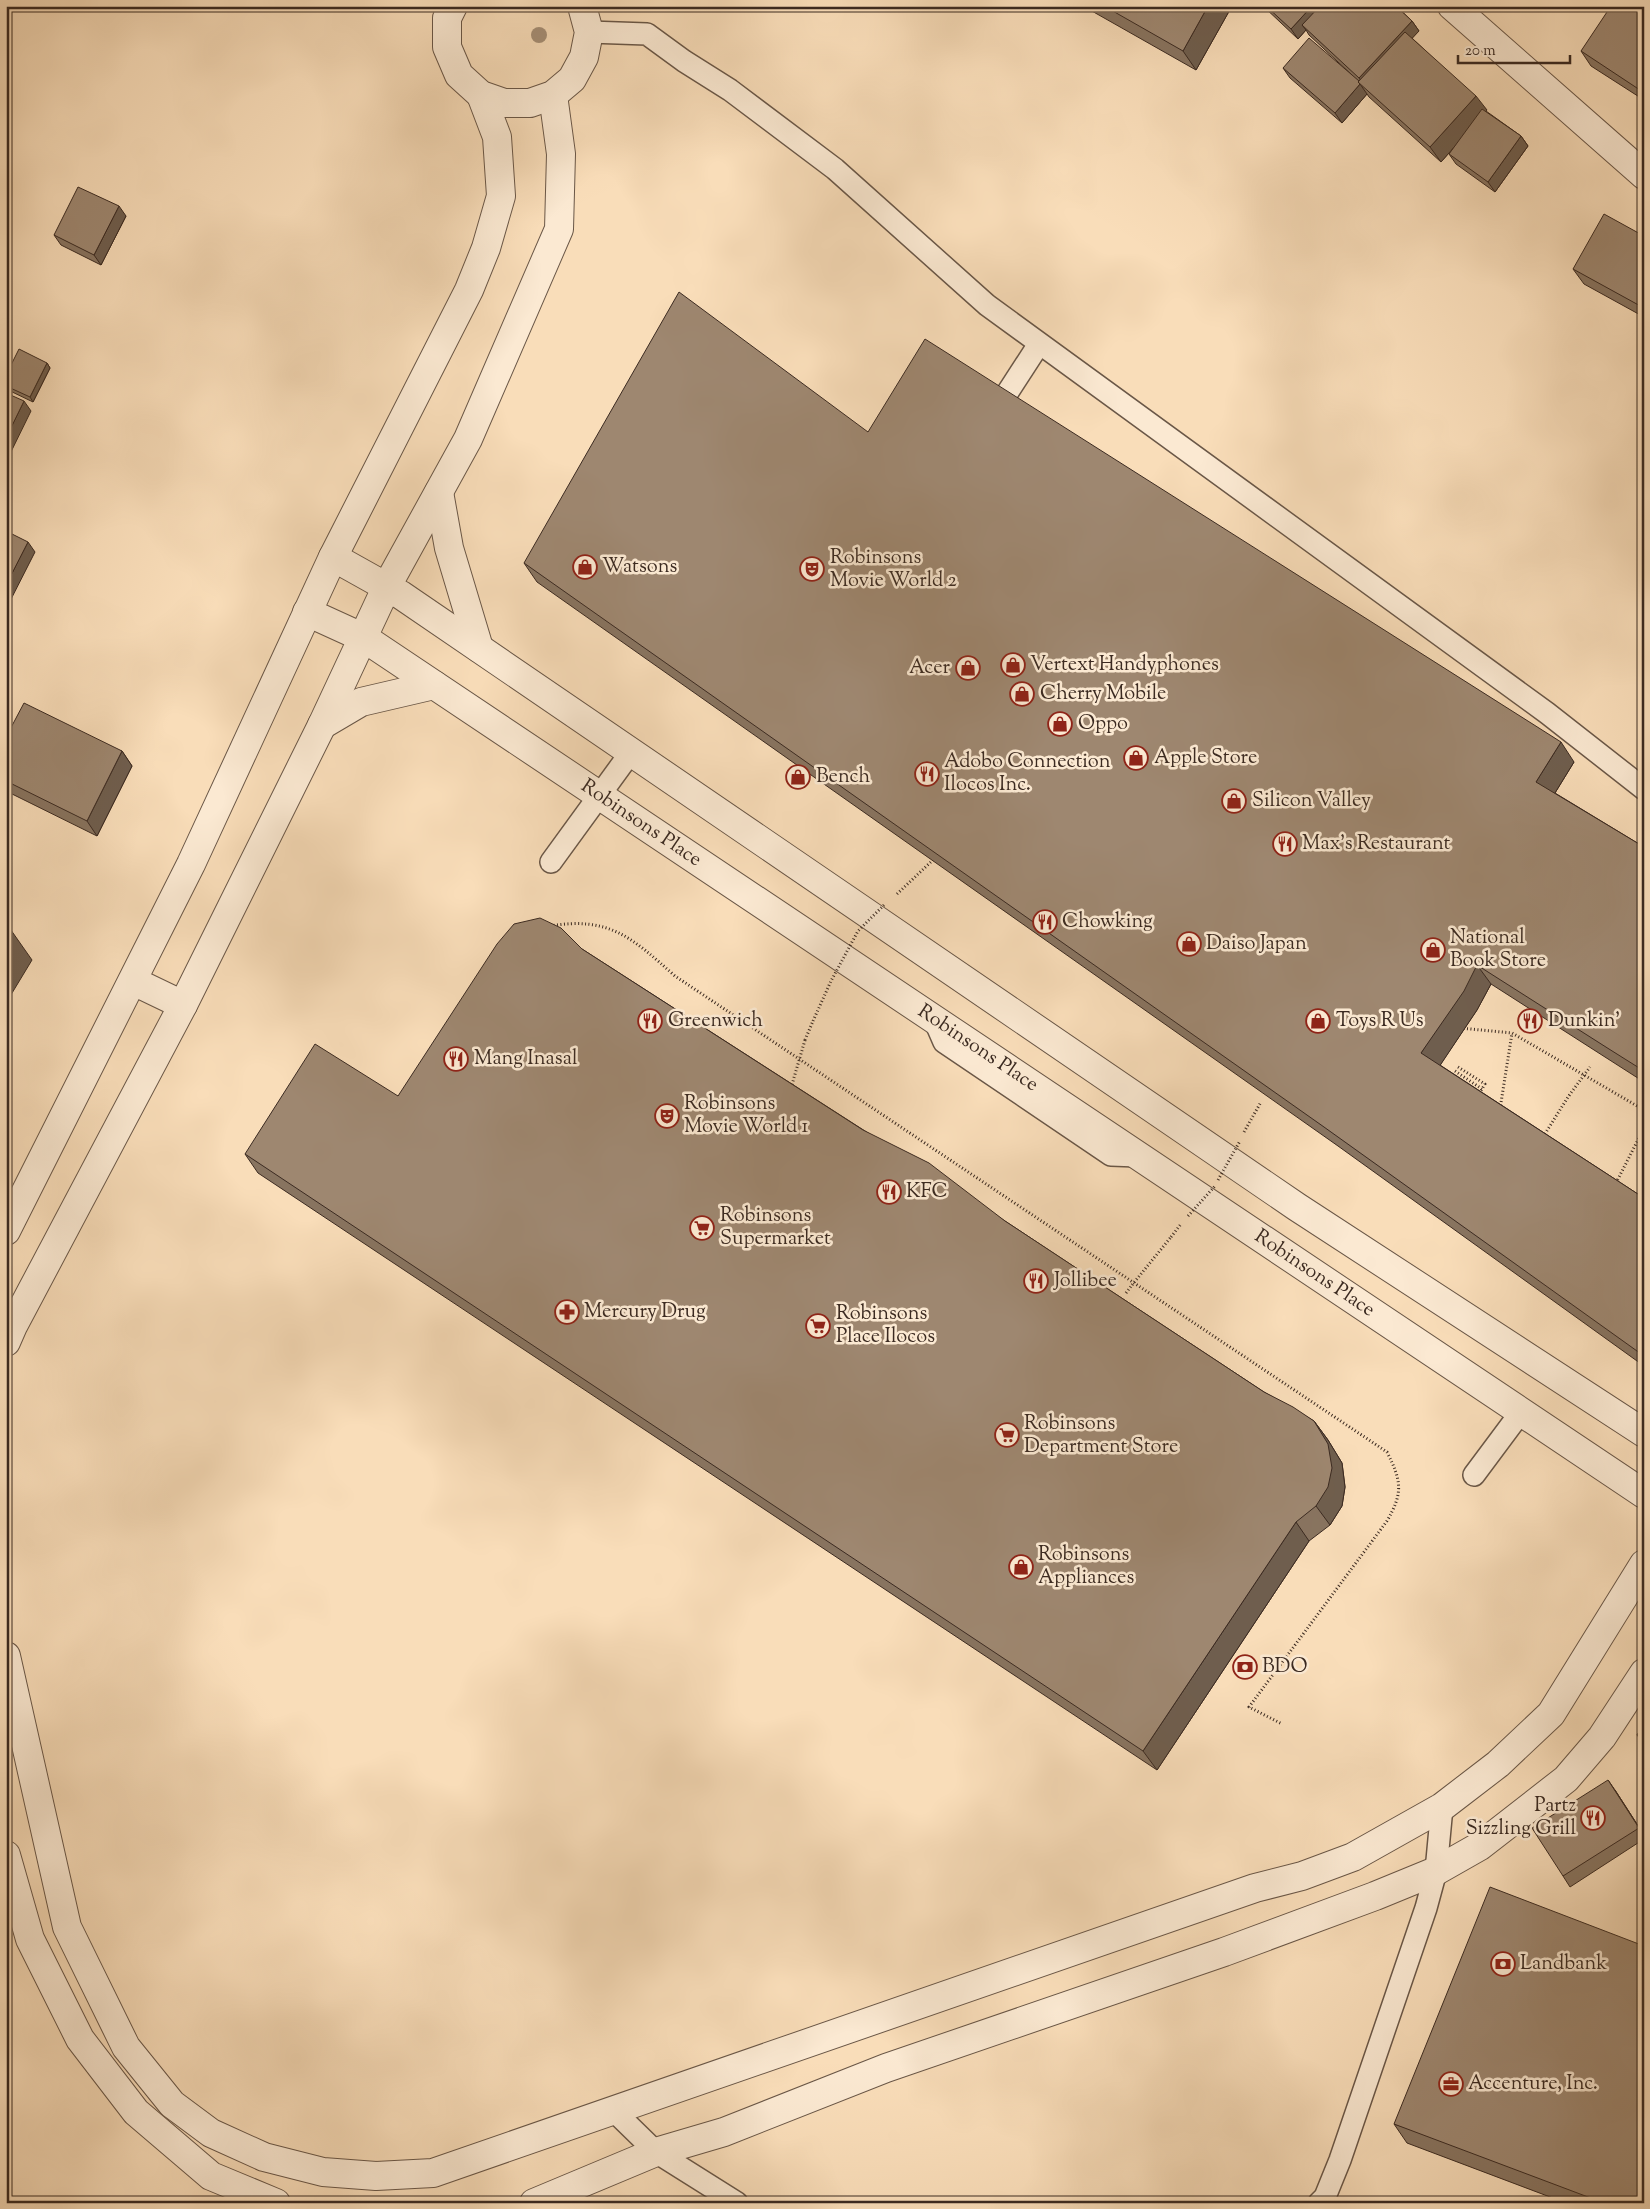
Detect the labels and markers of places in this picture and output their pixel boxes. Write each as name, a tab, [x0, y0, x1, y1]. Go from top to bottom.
place label: Robinsons Movie World 2	[830, 544, 957, 596]
place label: Watsons	[602, 553, 678, 582]
shop icon: Watsons	[572, 554, 598, 580]
theatre icon: Robinsons Movie World 2	[799, 556, 825, 582]
place label: Vertext Handyphones	[1030, 651, 1219, 680]
shop icon: Vertext Handyphones	[1000, 652, 1026, 678]
place label: Acer	[909, 654, 950, 683]
shop icon: Acer	[955, 655, 981, 681]
place label: Cherry Mobile	[1040, 680, 1166, 709]
shop icon: Cherry Mobile	[1009, 681, 1035, 707]
place label: Oppo	[1078, 710, 1128, 739]
shop icon: Oppo	[1047, 711, 1073, 737]
place label: Apple Store	[1154, 744, 1257, 773]
shop icon: Apple Store	[1123, 745, 1149, 771]
place label: Adobo Connection Ilocos Inc.	[944, 748, 1111, 800]
restaurant icon: Adobo Connection Ilocos Inc.	[914, 761, 940, 787]
place label: Bench	[816, 763, 870, 792]
shop icon: Bench	[785, 764, 811, 790]
place label: Silicon Valley	[1252, 787, 1371, 816]
shop icon: Silicon Valley	[1221, 788, 1247, 814]
place label: Max's Restaurant	[1302, 830, 1450, 859]
restaurant icon: Max's Restaurant	[1272, 831, 1298, 857]
place label: Chowking	[1062, 908, 1153, 937]
restaurant icon: Chowking	[1032, 909, 1058, 935]
place label: National Book Store	[1450, 924, 1546, 976]
place label: Daiso Japan	[1206, 930, 1307, 959]
shop icon: Daiso Japan	[1176, 931, 1202, 957]
shop icon: National Book Store	[1420, 937, 1446, 963]
place label: Greenwich	[668, 1007, 763, 1036]
place label: Toys R Us	[1336, 1007, 1424, 1036]
place label: Dunkin'	[1548, 1007, 1620, 1036]
restaurant icon: Greenwich	[637, 1008, 663, 1034]
shop icon: Toys R Us	[1305, 1008, 1331, 1034]
restaurant icon: Dunkin'	[1517, 1008, 1543, 1034]
place label: Mang Inasal	[474, 1045, 578, 1074]
restaurant icon: Mang Inasal	[443, 1046, 469, 1072]
place label: Robinsons Movie World 1	[684, 1090, 809, 1142]
theatre icon: Robinsons Movie World 1	[654, 1103, 680, 1129]
place label: KFC	[906, 1178, 948, 1207]
restaurant icon: KFC	[876, 1179, 902, 1205]
place label: Robinsons Supermarket	[720, 1202, 831, 1254]
supermarket icon: Robinsons Supermarket	[689, 1215, 715, 1241]
place label: Jollibee	[1053, 1267, 1117, 1296]
restaurant icon: Jollibee	[1023, 1268, 1049, 1294]
place label: Mercury Drug	[584, 1298, 706, 1327]
pharmacy icon: Mercury Drug	[554, 1299, 580, 1325]
place label: Robinsons Place Ilocos	[836, 1300, 935, 1352]
supermarket icon: Robinsons Place Ilocos	[805, 1313, 831, 1339]
place label: Robinsons Department Store	[1024, 1410, 1178, 1462]
supermarket icon: Robinsons Department Store	[994, 1422, 1020, 1448]
place label: Robinsons Appliances	[1038, 1541, 1134, 1593]
shop icon: Robinsons Appliances	[1008, 1554, 1034, 1580]
place label: BDO	[1262, 1653, 1308, 1682]
bank icon: BDO	[1232, 1654, 1258, 1680]
place label: Partz Sizzling Grill	[1466, 1792, 1576, 1844]
restaurant icon: Partz Sizzling Grill	[1580, 1805, 1606, 1831]
place label: Landbank	[1520, 1950, 1607, 1979]
bank icon: Landbank	[1490, 1951, 1516, 1977]
place label: Accenture, Inc.	[1468, 2070, 1598, 2099]
office icon: Accenture, Inc.	[1438, 2071, 1464, 2097]

